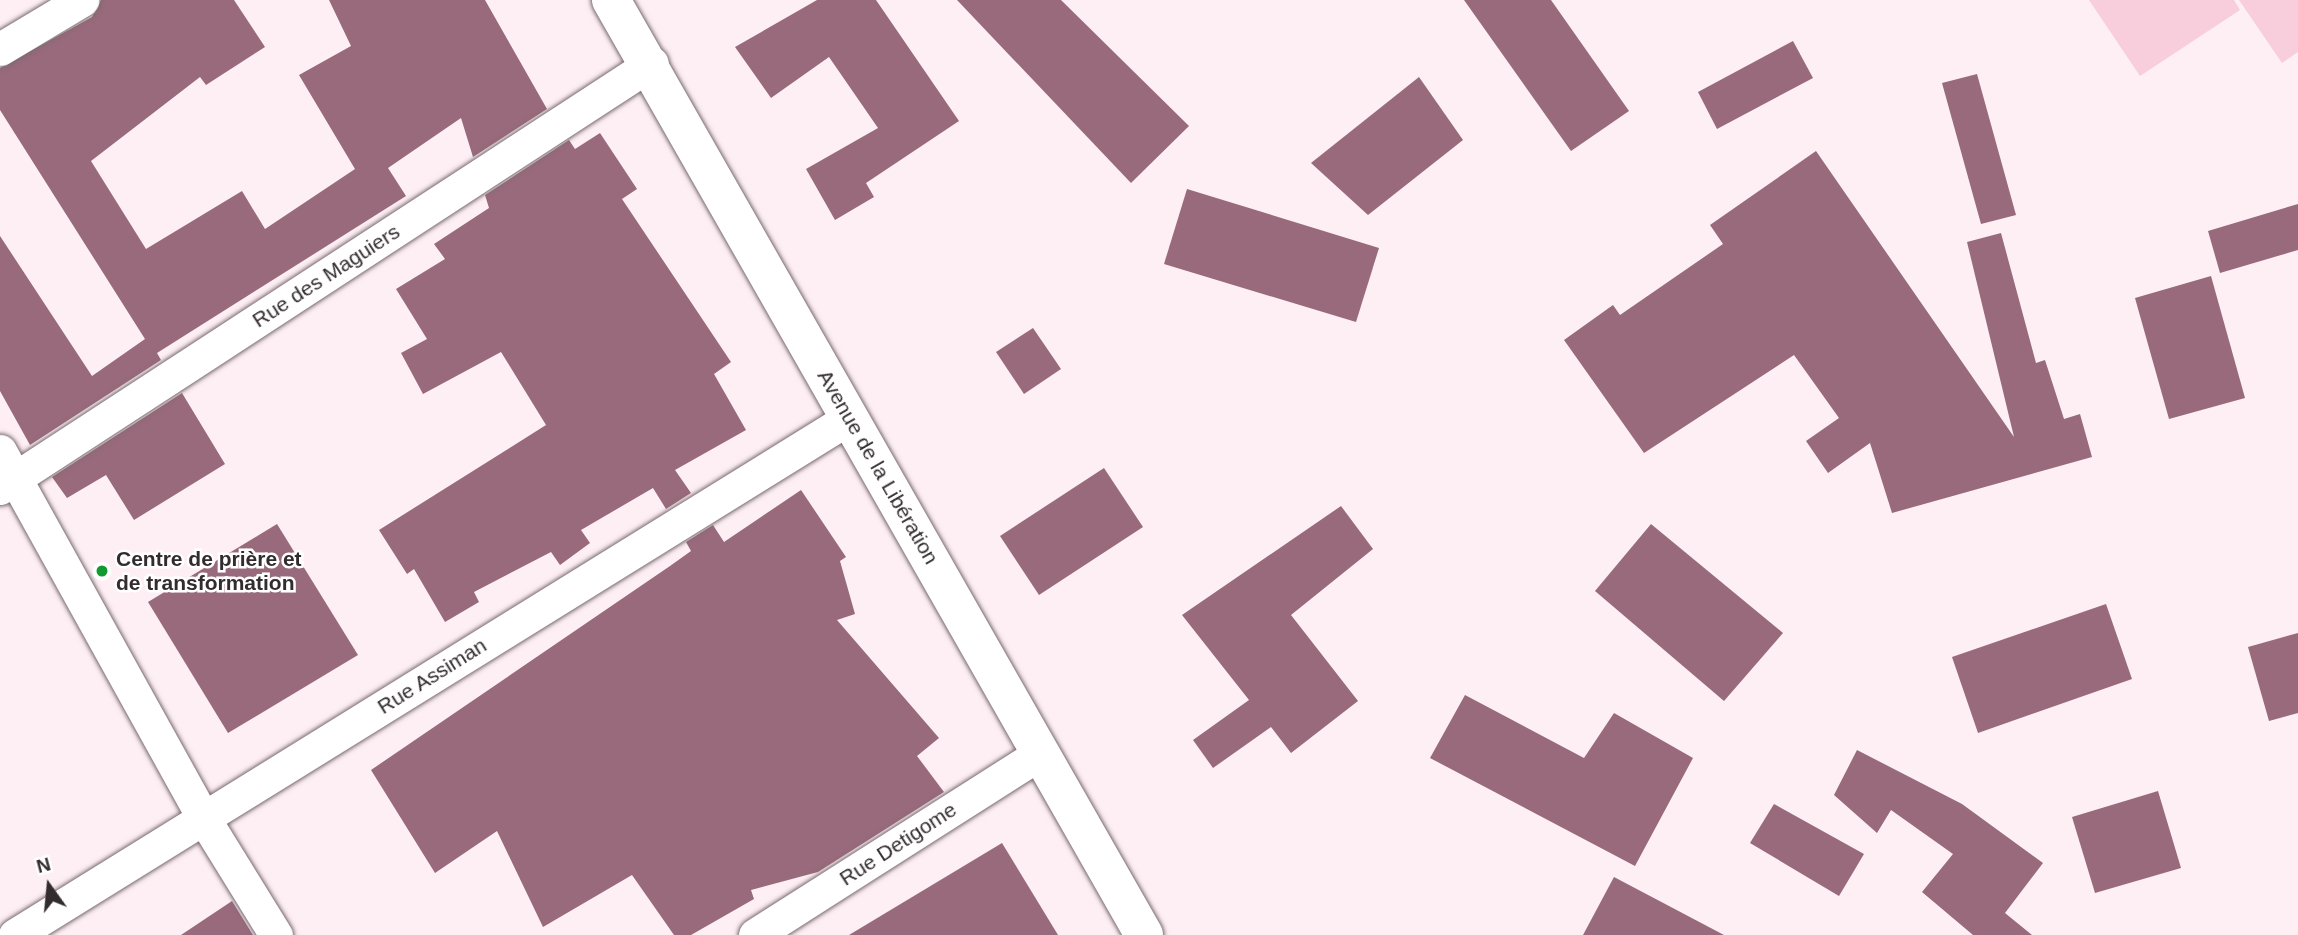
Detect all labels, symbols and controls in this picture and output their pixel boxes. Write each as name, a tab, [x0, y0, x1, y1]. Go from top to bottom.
street label: Rue des Maguiers	[248, 219, 404, 333]
street label: Avenue de la Libération	[812, 365, 944, 569]
place label: Centre de prière et de transformation	[116, 546, 302, 596]
marker: Centre de prière et de transformation	[94, 563, 110, 579]
street label: Rue Assiman	[372, 632, 492, 720]
street label: Rue Detigome	[835, 797, 961, 891]
north arrow	[14, 851, 84, 921]
text: N	[34, 853, 53, 877]

